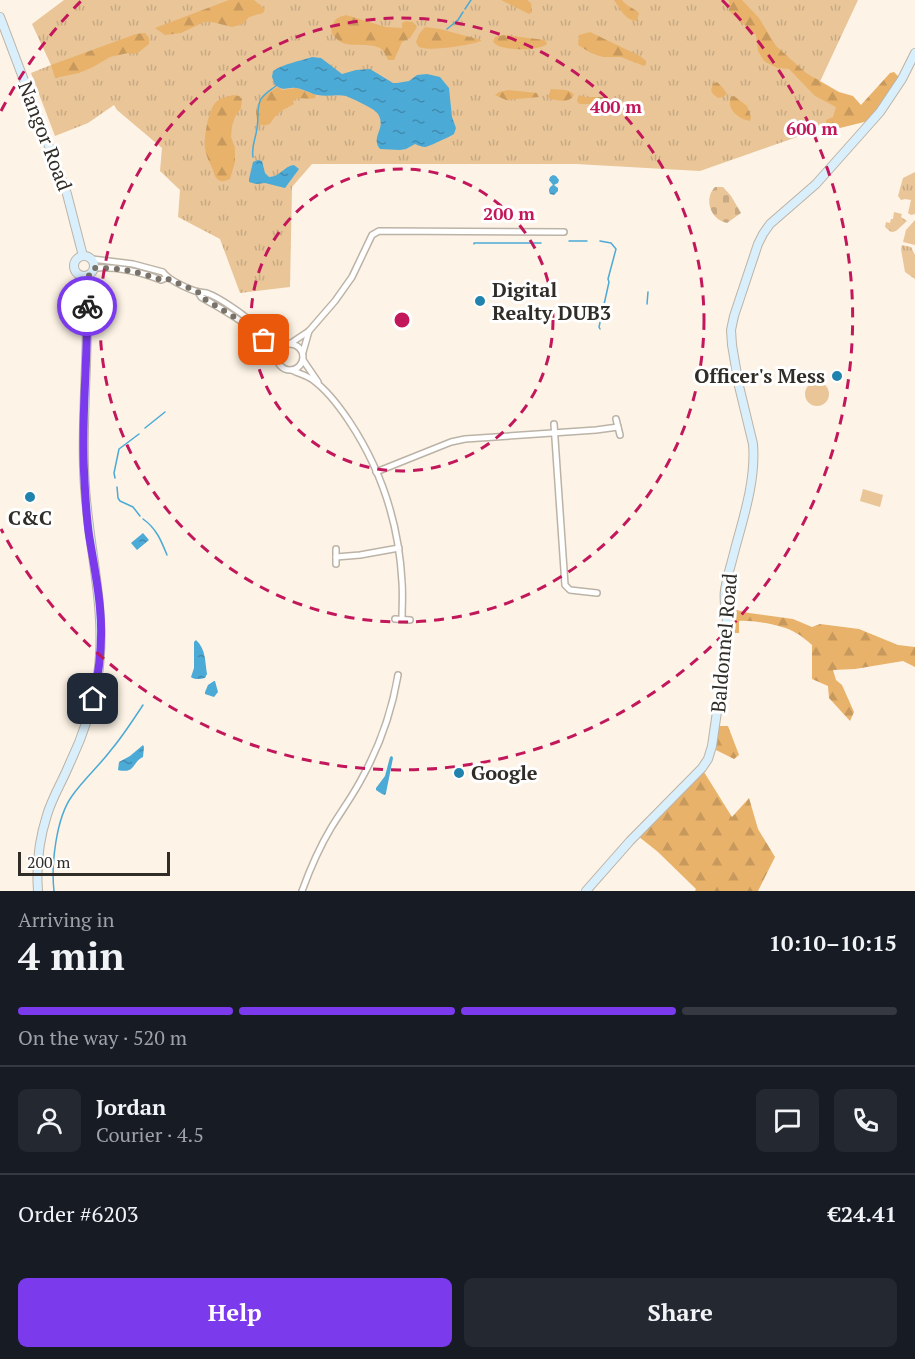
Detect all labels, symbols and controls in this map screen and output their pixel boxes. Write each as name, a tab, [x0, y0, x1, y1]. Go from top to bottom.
street label: Nangor Road	[12, 77, 79, 195]
text: 400 m	[590, 94, 642, 118]
text: 600 m	[786, 116, 838, 140]
text: 200 m	[483, 201, 535, 225]
courier	[57, 276, 117, 336]
place label: Digital Realty DUB3	[492, 276, 611, 326]
icon: bike	[71, 290, 104, 323]
marker: Digital Realty DUB3	[473, 294, 487, 308]
centre of rings	[392, 310, 412, 330]
pin	[238, 314, 289, 365]
icon: bag	[247, 323, 280, 356]
place label: Officer's Mess	[694, 362, 825, 389]
marker: Officer's Mess	[830, 369, 844, 383]
marker: C&C	[23, 490, 37, 504]
place label: C&C	[8, 504, 52, 531]
street label: Baldonnel Road	[704, 572, 743, 714]
pin	[67, 673, 118, 724]
icon: home	[76, 682, 109, 715]
place label: Google	[471, 759, 538, 786]
marker: Google	[452, 766, 466, 780]
scale bar	[18, 849, 170, 876]
text: 200 m	[27, 851, 70, 873]
text: Arriving in	[18, 906, 114, 933]
text: 10:10–10:15	[769, 928, 897, 957]
text: 4 min	[18, 929, 125, 981]
text: On the way · 520 m	[18, 1024, 187, 1051]
button: person	[18, 1089, 81, 1152]
button: chat	[756, 1089, 819, 1152]
button: phone	[834, 1089, 897, 1152]
text: Jordan	[96, 1092, 166, 1121]
text: Courier · 4.5	[96, 1121, 204, 1148]
text: Order #6203	[18, 1199, 138, 1228]
text: €24.41	[828, 1199, 897, 1228]
button: Help	[18, 1278, 452, 1347]
button: Share	[464, 1278, 897, 1347]

